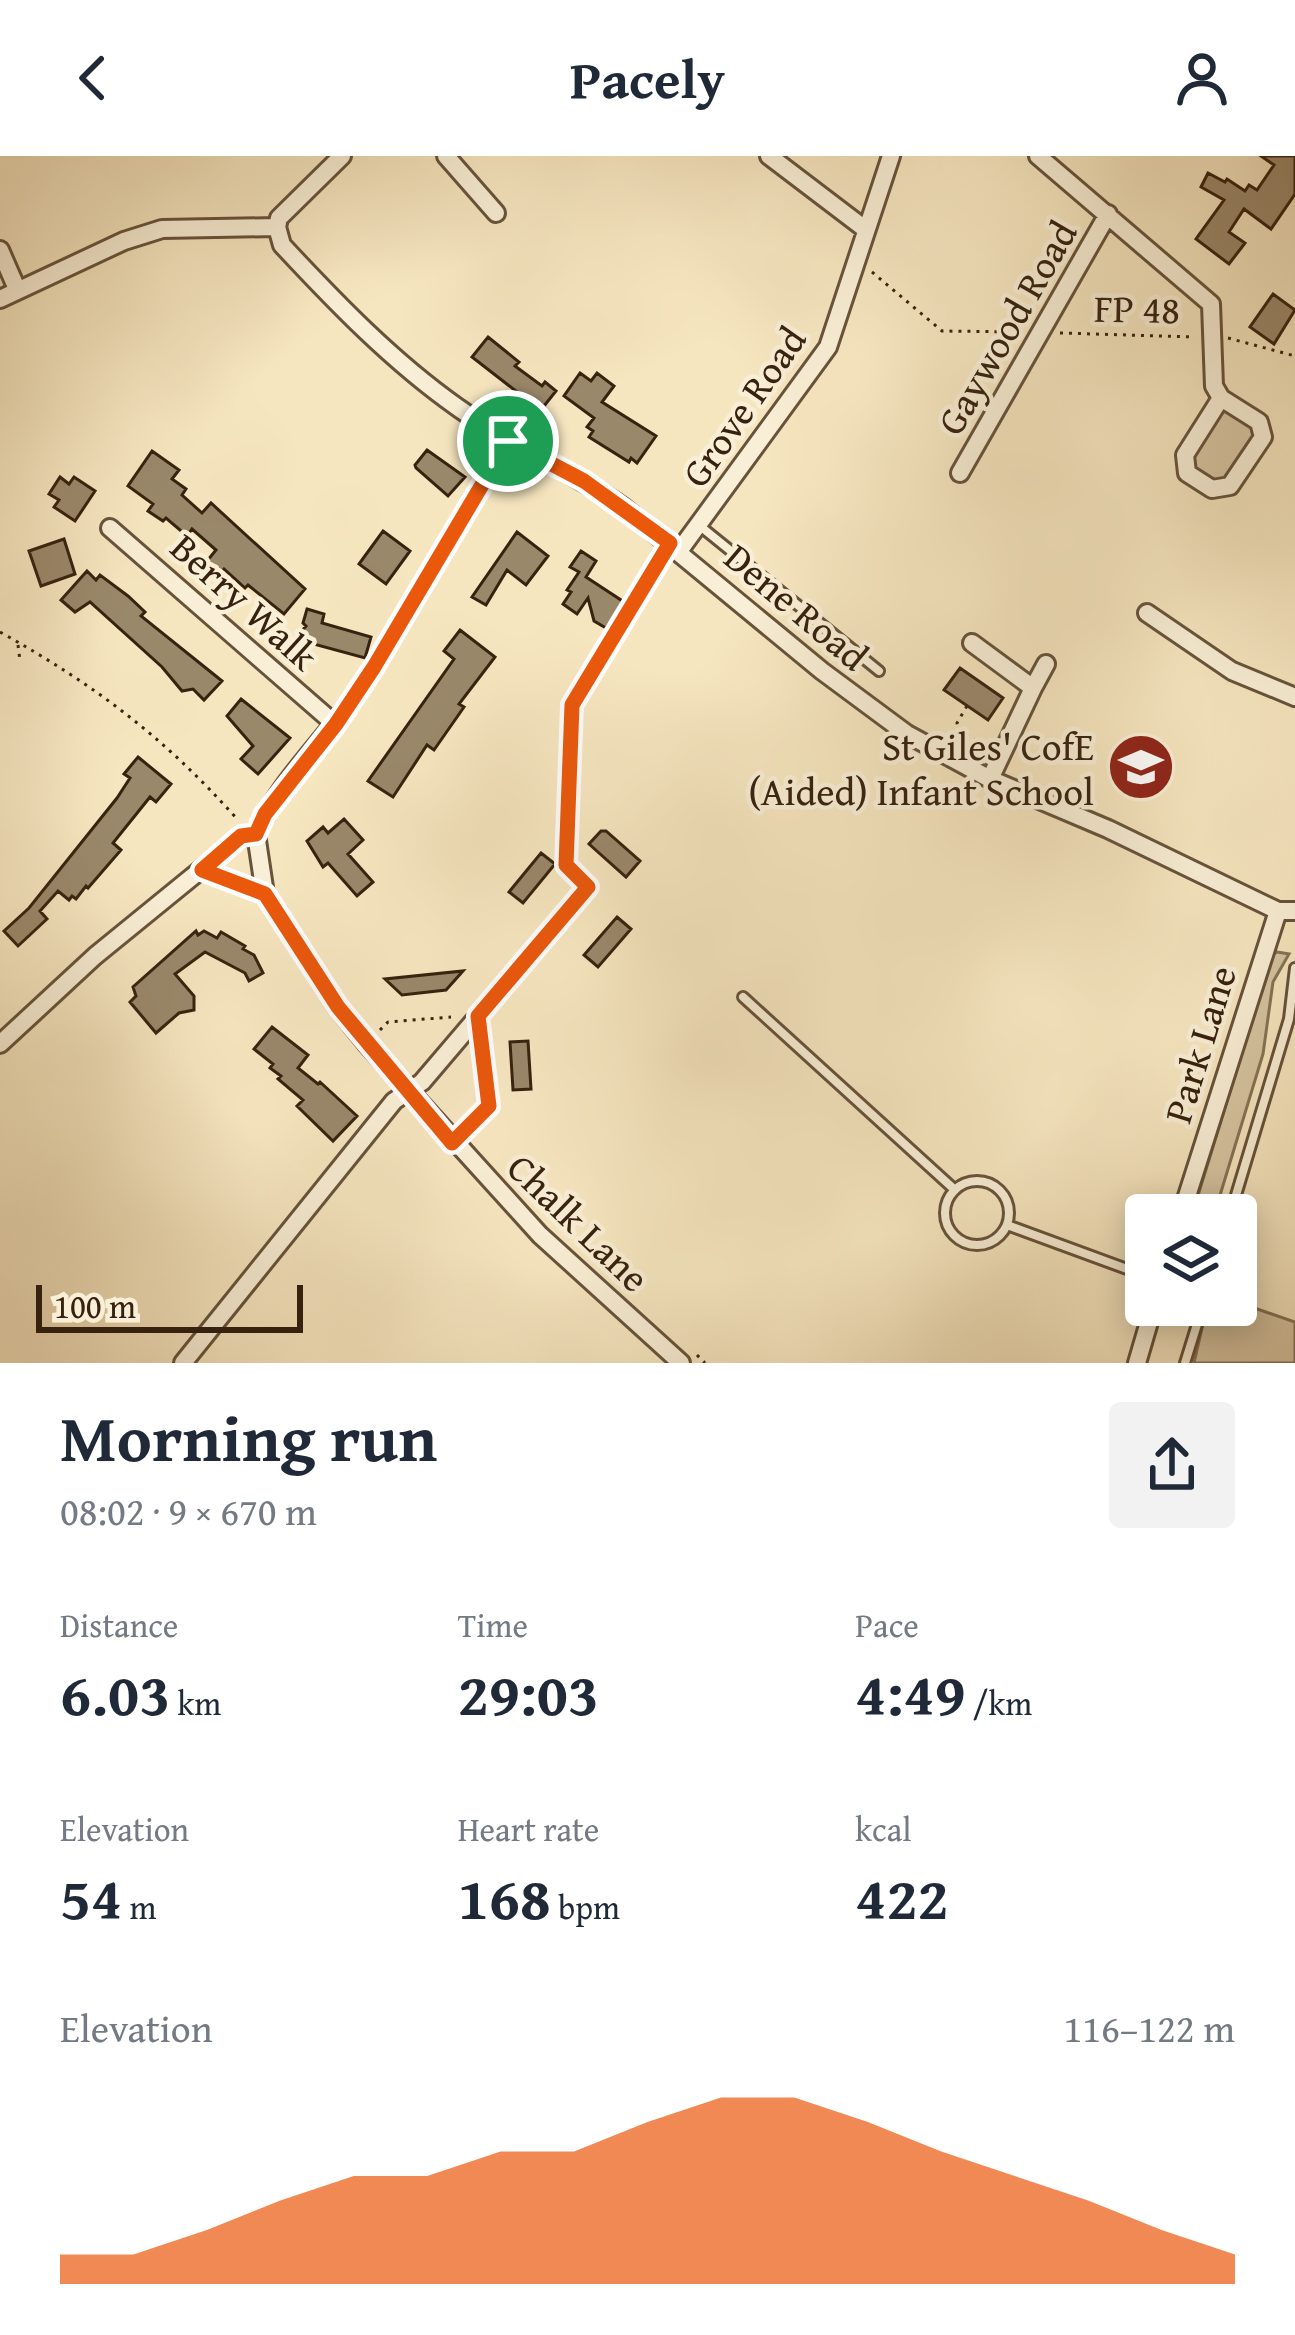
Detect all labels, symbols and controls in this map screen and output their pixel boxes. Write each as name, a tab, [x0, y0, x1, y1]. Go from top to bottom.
text: Pacely	[570, 39, 725, 118]
icon: back	[60, 45, 126, 111]
icon: person	[1169, 45, 1235, 111]
street label: Gaywood Road	[922, 209, 1090, 445]
street label: FP 48	[1093, 279, 1181, 337]
street label: Grove Road	[667, 314, 819, 498]
pin	[457, 390, 559, 492]
icon: arrive	[475, 408, 541, 474]
street label: Berry Walk	[159, 519, 332, 683]
street label: Dene Road	[713, 529, 881, 683]
place label: St Giles' CofE (Aided) Infant School	[748, 717, 1094, 819]
school or university icon: St Giles' CofE (Aided) Infant School	[1106, 732, 1176, 802]
street label: Park Lane	[1148, 958, 1250, 1130]
street label: Chalk Lane	[495, 1139, 663, 1305]
map controls	[1125, 1194, 1257, 1326]
button: layers	[1125, 1194, 1257, 1326]
scale bar	[36, 1279, 303, 1332]
text: 100 m	[54, 1282, 136, 1330]
text: Morning run	[60, 1388, 437, 1485]
button: share	[1109, 1402, 1235, 1528]
text: 08:02 · 9 × 670 m	[60, 1482, 317, 1539]
text: Distance	[60, 1601, 178, 1649]
text: Time	[458, 1601, 528, 1649]
text: Pace	[855, 1601, 919, 1649]
text: 6.03	[60, 1649, 170, 1737]
text: 29:03	[458, 1649, 599, 1737]
text: 4:49	[855, 1649, 966, 1737]
text: km	[170, 1679, 221, 1727]
text: /km	[966, 1679, 1032, 1727]
text: Elevation	[60, 1805, 189, 1853]
text: Heart rate	[458, 1805, 599, 1853]
text: kcal	[855, 1805, 912, 1853]
text: 54	[60, 1853, 122, 1941]
text: 168	[458, 1853, 551, 1941]
text: 422	[855, 1853, 949, 1941]
text: m	[122, 1883, 156, 1931]
text: bpm	[551, 1883, 620, 1931]
text: Elevation	[60, 1999, 213, 2056]
text: 116–122 m	[1063, 1999, 1235, 2056]

